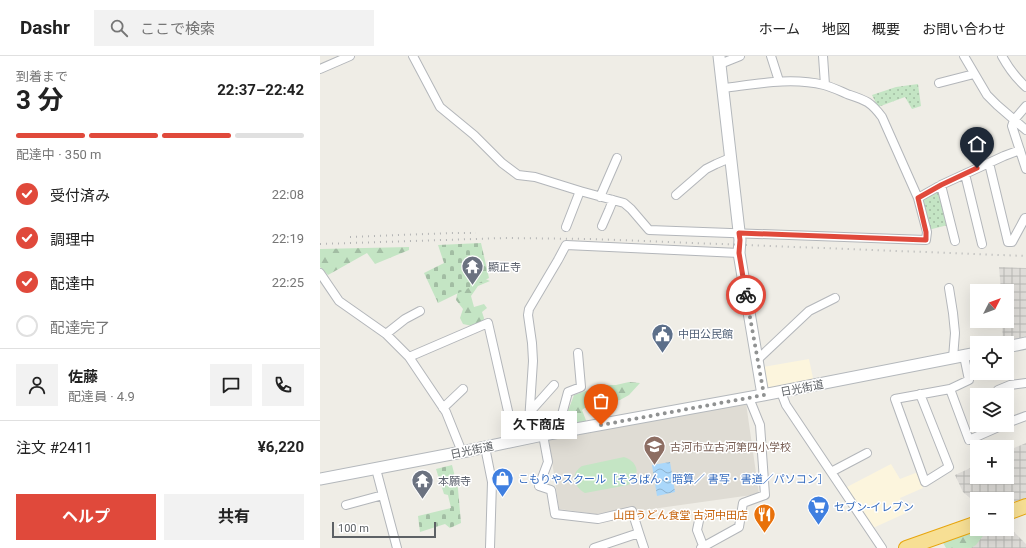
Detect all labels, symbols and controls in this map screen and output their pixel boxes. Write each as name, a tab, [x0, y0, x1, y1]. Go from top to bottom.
search box	[94, 10, 374, 46]
text: Dashr	[20, 16, 70, 39]
icon: search	[108, 17, 130, 39]
text: ここで検索	[140, 20, 215, 38]
text: ホーム	[758, 21, 800, 37]
text: 地図	[822, 21, 850, 37]
text: 概要	[872, 21, 900, 37]
text: お問い合わせ	[922, 21, 1006, 37]
text: 到着まで	[16, 69, 68, 84]
text: 22:37–22:42	[217, 81, 304, 99]
text: 3 分	[16, 85, 63, 115]
pin	[960, 127, 994, 168]
icon: home	[966, 133, 988, 155]
text: 配達中 · 350 m	[16, 147, 101, 162]
icon: check	[16, 183, 38, 205]
text: 受付済み	[50, 187, 110, 205]
text: 22:08	[272, 187, 304, 202]
icon: check	[16, 227, 38, 249]
text: 調理中	[50, 231, 95, 249]
text: 22:19	[272, 231, 304, 246]
temple icon: 顯正寺	[459, 254, 485, 287]
place label: 顯正寺	[488, 261, 521, 274]
icon: check	[16, 271, 38, 293]
text: 配達中	[50, 275, 95, 293]
text: 22:25	[272, 275, 304, 290]
courier	[726, 275, 766, 315]
icon: bike	[735, 284, 757, 306]
north arrow	[970, 284, 1014, 328]
map controls	[970, 284, 1014, 536]
text: 配達完了	[50, 319, 110, 337]
public building icon: 中田公民館	[650, 321, 676, 354]
place label: 中田公民館	[678, 328, 733, 341]
button: locate	[970, 336, 1014, 380]
button: person	[16, 364, 58, 406]
button: chat	[210, 364, 252, 406]
button: phone	[262, 364, 304, 406]
text: 佐藤	[68, 368, 98, 386]
street label: 日光街道	[779, 378, 825, 399]
pin	[584, 384, 618, 425]
button: layers	[970, 388, 1014, 432]
text: 配達員 · 4.9	[68, 389, 135, 404]
icon: bag	[590, 390, 612, 412]
callout: 久下商店	[501, 411, 577, 439]
text: 久下商店	[513, 417, 565, 432]
school or university icon: 古河市立古河第四小学校	[641, 434, 667, 467]
text: ¥6,220	[258, 438, 304, 456]
text: 注文 #2411	[16, 439, 93, 457]
street label: 日光街道	[449, 440, 495, 461]
button: +	[970, 440, 1014, 484]
place label: 古河市立古河第四小学校	[670, 441, 791, 454]
shop icon: こもりやスクール［そろばん・暗算／ 書写・書道／パソコン］	[490, 466, 516, 499]
temple icon: 本願寺	[410, 468, 436, 501]
place label: こもりやスクール［そろばん・暗算／ 書写・書道／パソコン］	[518, 473, 829, 486]
place label: 本願寺	[438, 475, 471, 488]
button: −	[970, 492, 1014, 536]
button: ヘルプ	[16, 494, 156, 540]
button: 共有	[164, 494, 304, 540]
supermarket icon: セブン-イレブン	[806, 494, 832, 527]
place label: セブン-イレブン	[834, 501, 914, 514]
restaurant icon: 山田うどん食堂 古河中田店	[751, 502, 777, 535]
place label: 山田うどん食堂 古河中田店	[613, 509, 748, 522]
scale bar	[332, 520, 436, 539]
text: 100 m	[338, 522, 369, 535]

